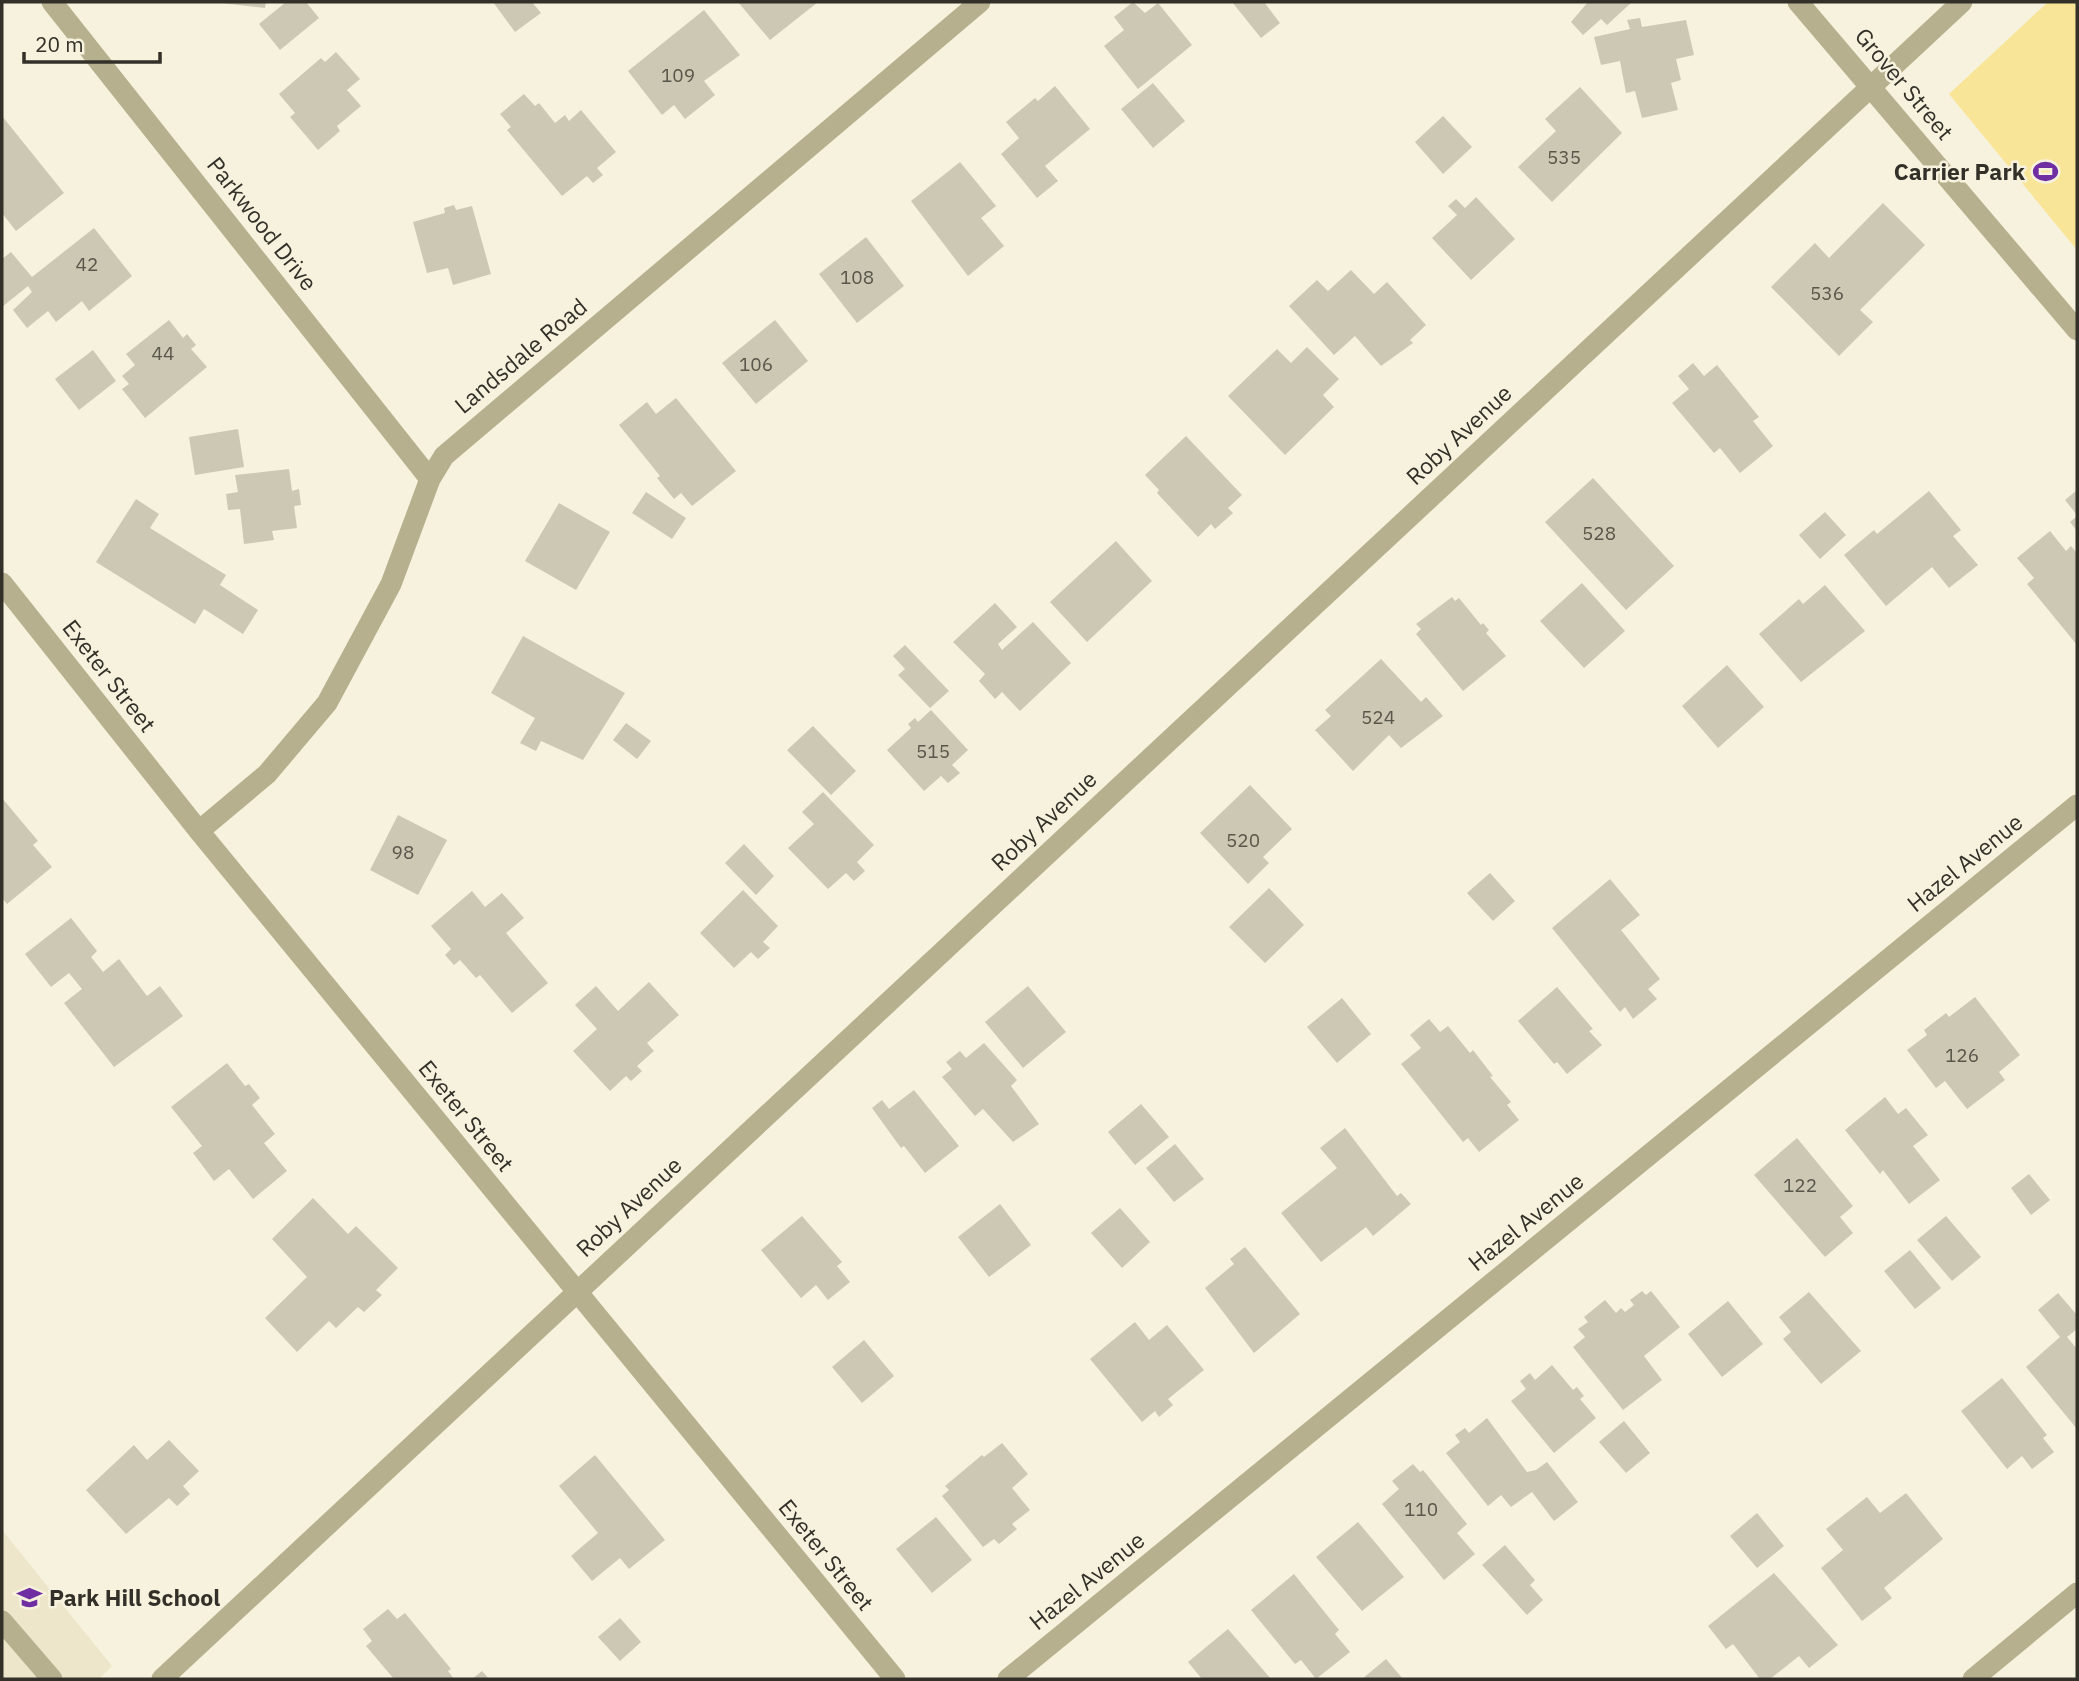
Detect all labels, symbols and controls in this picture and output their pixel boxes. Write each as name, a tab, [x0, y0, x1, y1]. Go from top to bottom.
scale bar	[24, 21, 161, 65]
street label: Grover Street	[1849, 21, 1961, 146]
text: 20 m	[35, 30, 84, 58]
house number: 109	[661, 63, 695, 87]
house number: 535	[1547, 145, 1581, 169]
street label: Parkwood Drive	[201, 150, 324, 296]
place label: Carrier Park	[1894, 156, 2026, 186]
sports icon: Carrier Park	[2031, 158, 2059, 186]
house number: 42	[76, 252, 98, 276]
house number: 108	[840, 265, 874, 289]
house number: 536	[1810, 281, 1844, 305]
street label: Landsdale Road	[448, 291, 593, 419]
house number: 44	[152, 341, 174, 365]
house number: 106	[739, 352, 773, 376]
street label: Roby Avenue	[1399, 378, 1518, 491]
house number: 528	[1582, 521, 1616, 545]
street label: Exeter Street	[56, 613, 163, 738]
house number: 524	[1361, 705, 1395, 729]
house number: 515	[916, 739, 950, 763]
street label: Roby Avenue	[984, 764, 1103, 877]
street label: Hazel Avenue	[1900, 806, 2028, 918]
house number: 520	[1226, 828, 1260, 852]
house number: 98	[392, 840, 414, 864]
house number: 126	[1945, 1043, 1979, 1067]
street label: Exeter Street	[413, 1053, 521, 1177]
street label: Roby Avenue	[569, 1150, 688, 1263]
street label: Hazel Avenue	[1461, 1165, 1589, 1277]
house number: 122	[1783, 1173, 1817, 1197]
street label: Exeter Street	[773, 1492, 881, 1616]
house number: 110	[1404, 1497, 1438, 1521]
street label: Hazel Avenue	[1022, 1524, 1150, 1636]
place label: Park Hill School	[49, 1582, 220, 1612]
school or university icon: Park Hill School	[15, 1584, 43, 1612]

